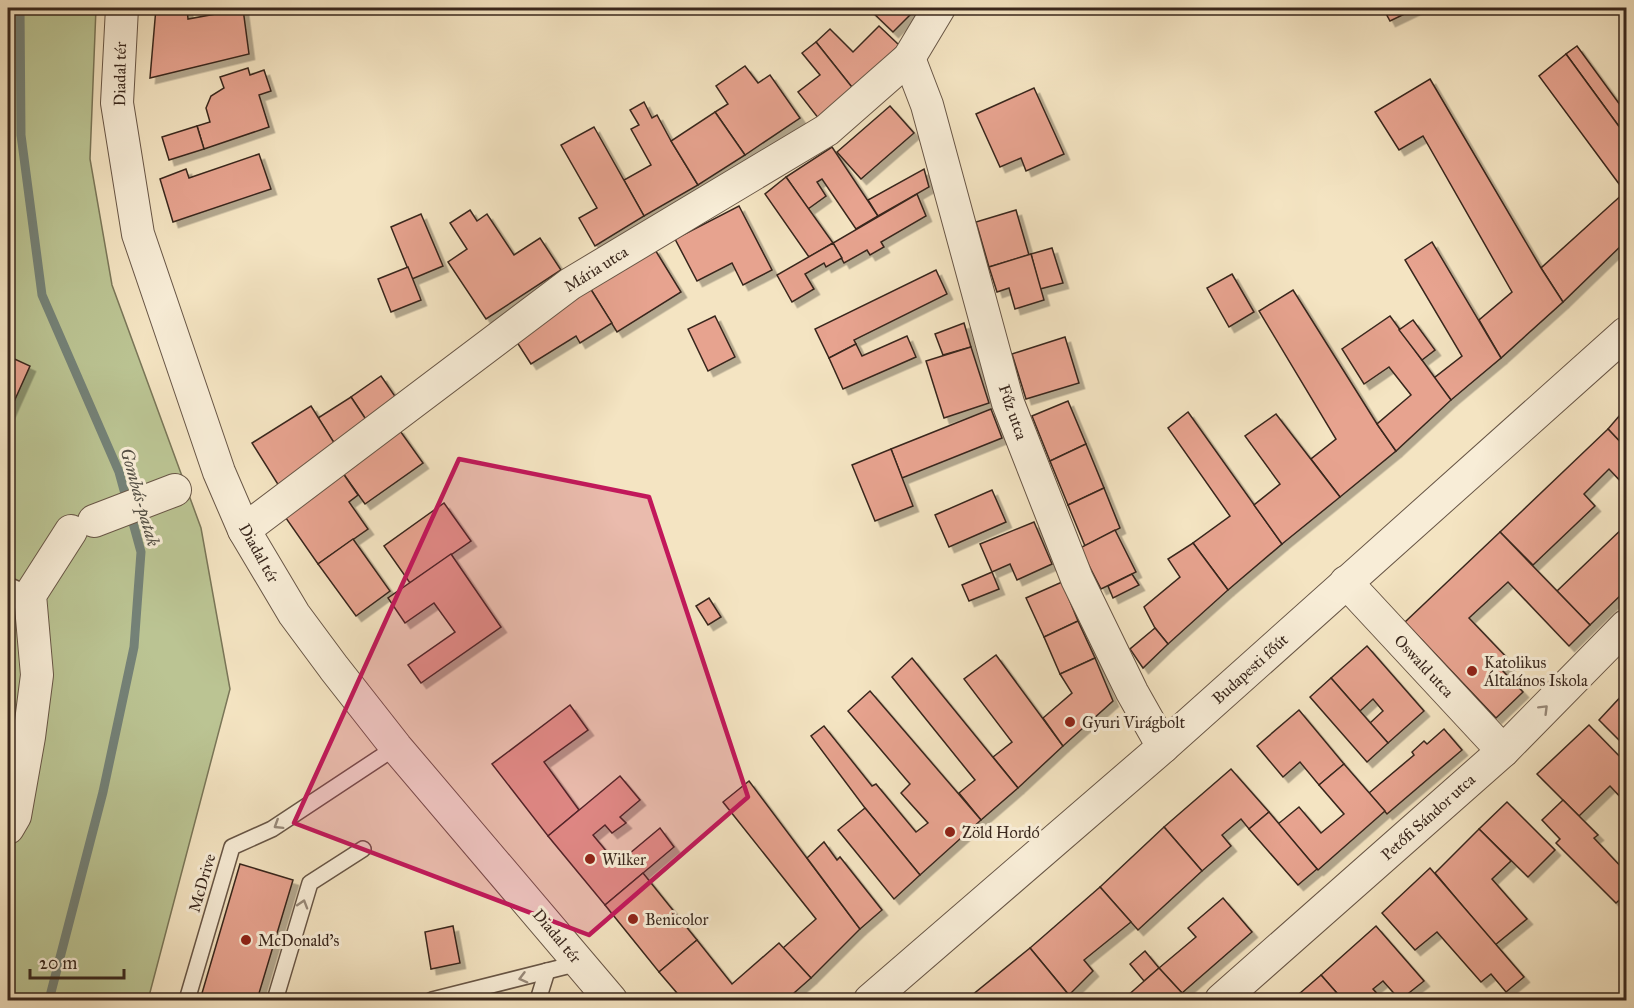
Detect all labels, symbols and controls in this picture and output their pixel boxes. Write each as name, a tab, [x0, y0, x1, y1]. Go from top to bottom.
street label: Diadal tér	[110, 42, 130, 106]
street label: Mária utca	[561, 242, 632, 296]
street label: Fűz utca	[995, 382, 1031, 442]
water label: Gombás-patak	[114, 445, 165, 549]
street label: Diadal tér	[235, 520, 283, 586]
street label: Budapesti főút	[1208, 630, 1292, 708]
street label: Oswald utca	[1390, 631, 1458, 701]
place label: Katolikus Általános Iskola	[1483, 653, 1588, 690]
marker: Katolikus Általános Iskola	[1465, 664, 1479, 678]
one-way arrow	[1537, 706, 1548, 716]
place label: Gyuri Virágbolt	[1082, 713, 1185, 733]
marker: Gyuri Virágbolt	[1063, 715, 1077, 729]
street label: Petőfi Sándor utca	[1377, 770, 1479, 864]
one-way arrow	[274, 818, 284, 830]
place label: Zöld Hordó	[962, 823, 1040, 842]
marker: Zöld Hordó	[943, 825, 957, 839]
place label: Wilker	[602, 850, 646, 869]
street label: McDrive	[185, 851, 219, 914]
marker: Wilker	[583, 852, 597, 866]
one-way arrow	[296, 899, 308, 910]
street label: Diadal tér	[529, 905, 585, 967]
place label: Benicolor	[645, 910, 709, 929]
marker: Benicolor	[626, 912, 640, 926]
place label: McDonald's	[258, 931, 339, 950]
marker: McDonald's	[239, 933, 253, 947]
scale bar	[30, 942, 124, 980]
text: 20 m	[39, 952, 77, 974]
one-way arrow	[518, 970, 528, 983]

